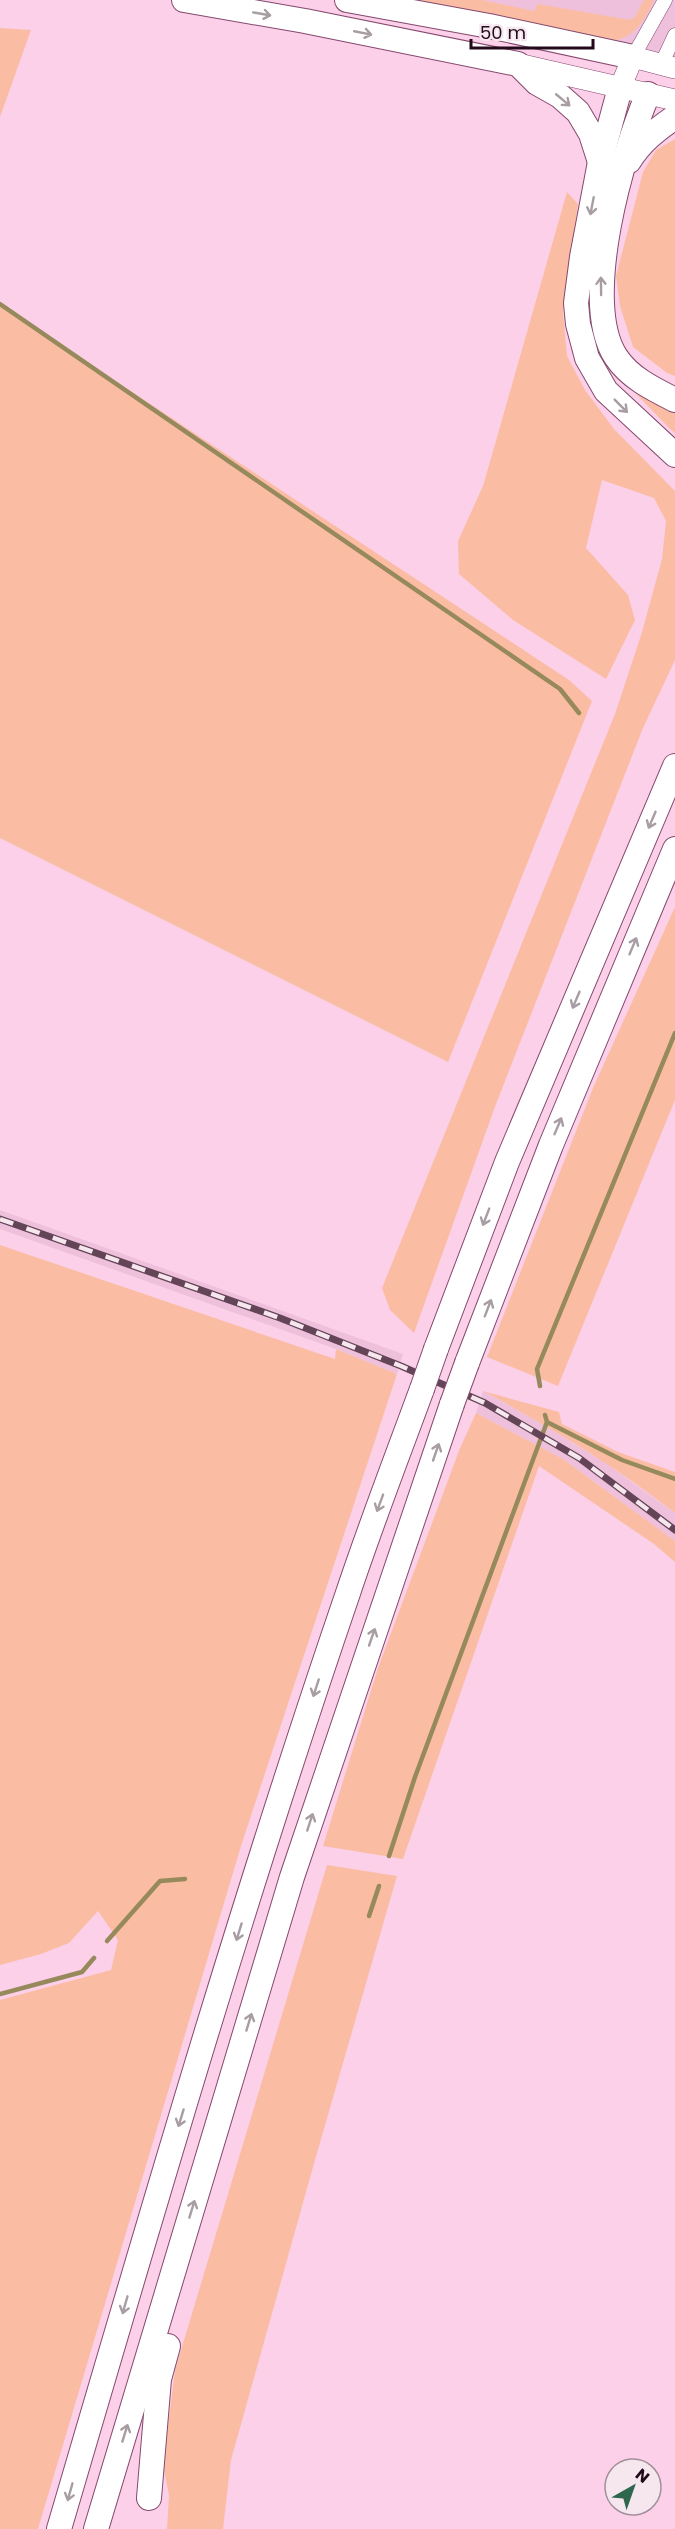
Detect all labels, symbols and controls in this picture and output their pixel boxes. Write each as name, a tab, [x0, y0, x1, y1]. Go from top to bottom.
one-way arrow	[252, 9, 272, 20]
scale bar	[471, 12, 592, 50]
text: 50 m	[480, 20, 526, 45]
one-way arrow	[352, 28, 372, 39]
one-way arrow	[555, 93, 571, 106]
one-way arrow	[586, 195, 597, 215]
one-way arrow	[595, 277, 607, 297]
one-way arrow	[613, 398, 628, 413]
one-way arrow	[646, 811, 657, 829]
one-way arrow	[628, 938, 640, 956]
one-way arrow	[570, 990, 581, 1008]
one-way arrow	[553, 1118, 564, 1136]
one-way arrow	[480, 1207, 491, 1226]
one-way arrow	[483, 1299, 494, 1318]
one-way arrow	[431, 1443, 442, 1462]
one-way arrow	[374, 1493, 385, 1512]
one-way arrow	[368, 1628, 379, 1647]
one-way arrow	[310, 1678, 321, 1697]
one-way arrow	[306, 1813, 317, 1831]
one-way arrow	[232, 1922, 243, 1941]
one-way arrow	[244, 2013, 255, 2032]
one-way arrow	[174, 2108, 185, 2127]
one-way arrow	[187, 2200, 198, 2219]
one-way arrow	[119, 2295, 130, 2314]
one-way arrow	[120, 2424, 131, 2443]
north arrow	[603, 2457, 663, 2517]
text: N	[630, 2463, 654, 2489]
one-way arrow	[64, 2482, 75, 2501]

